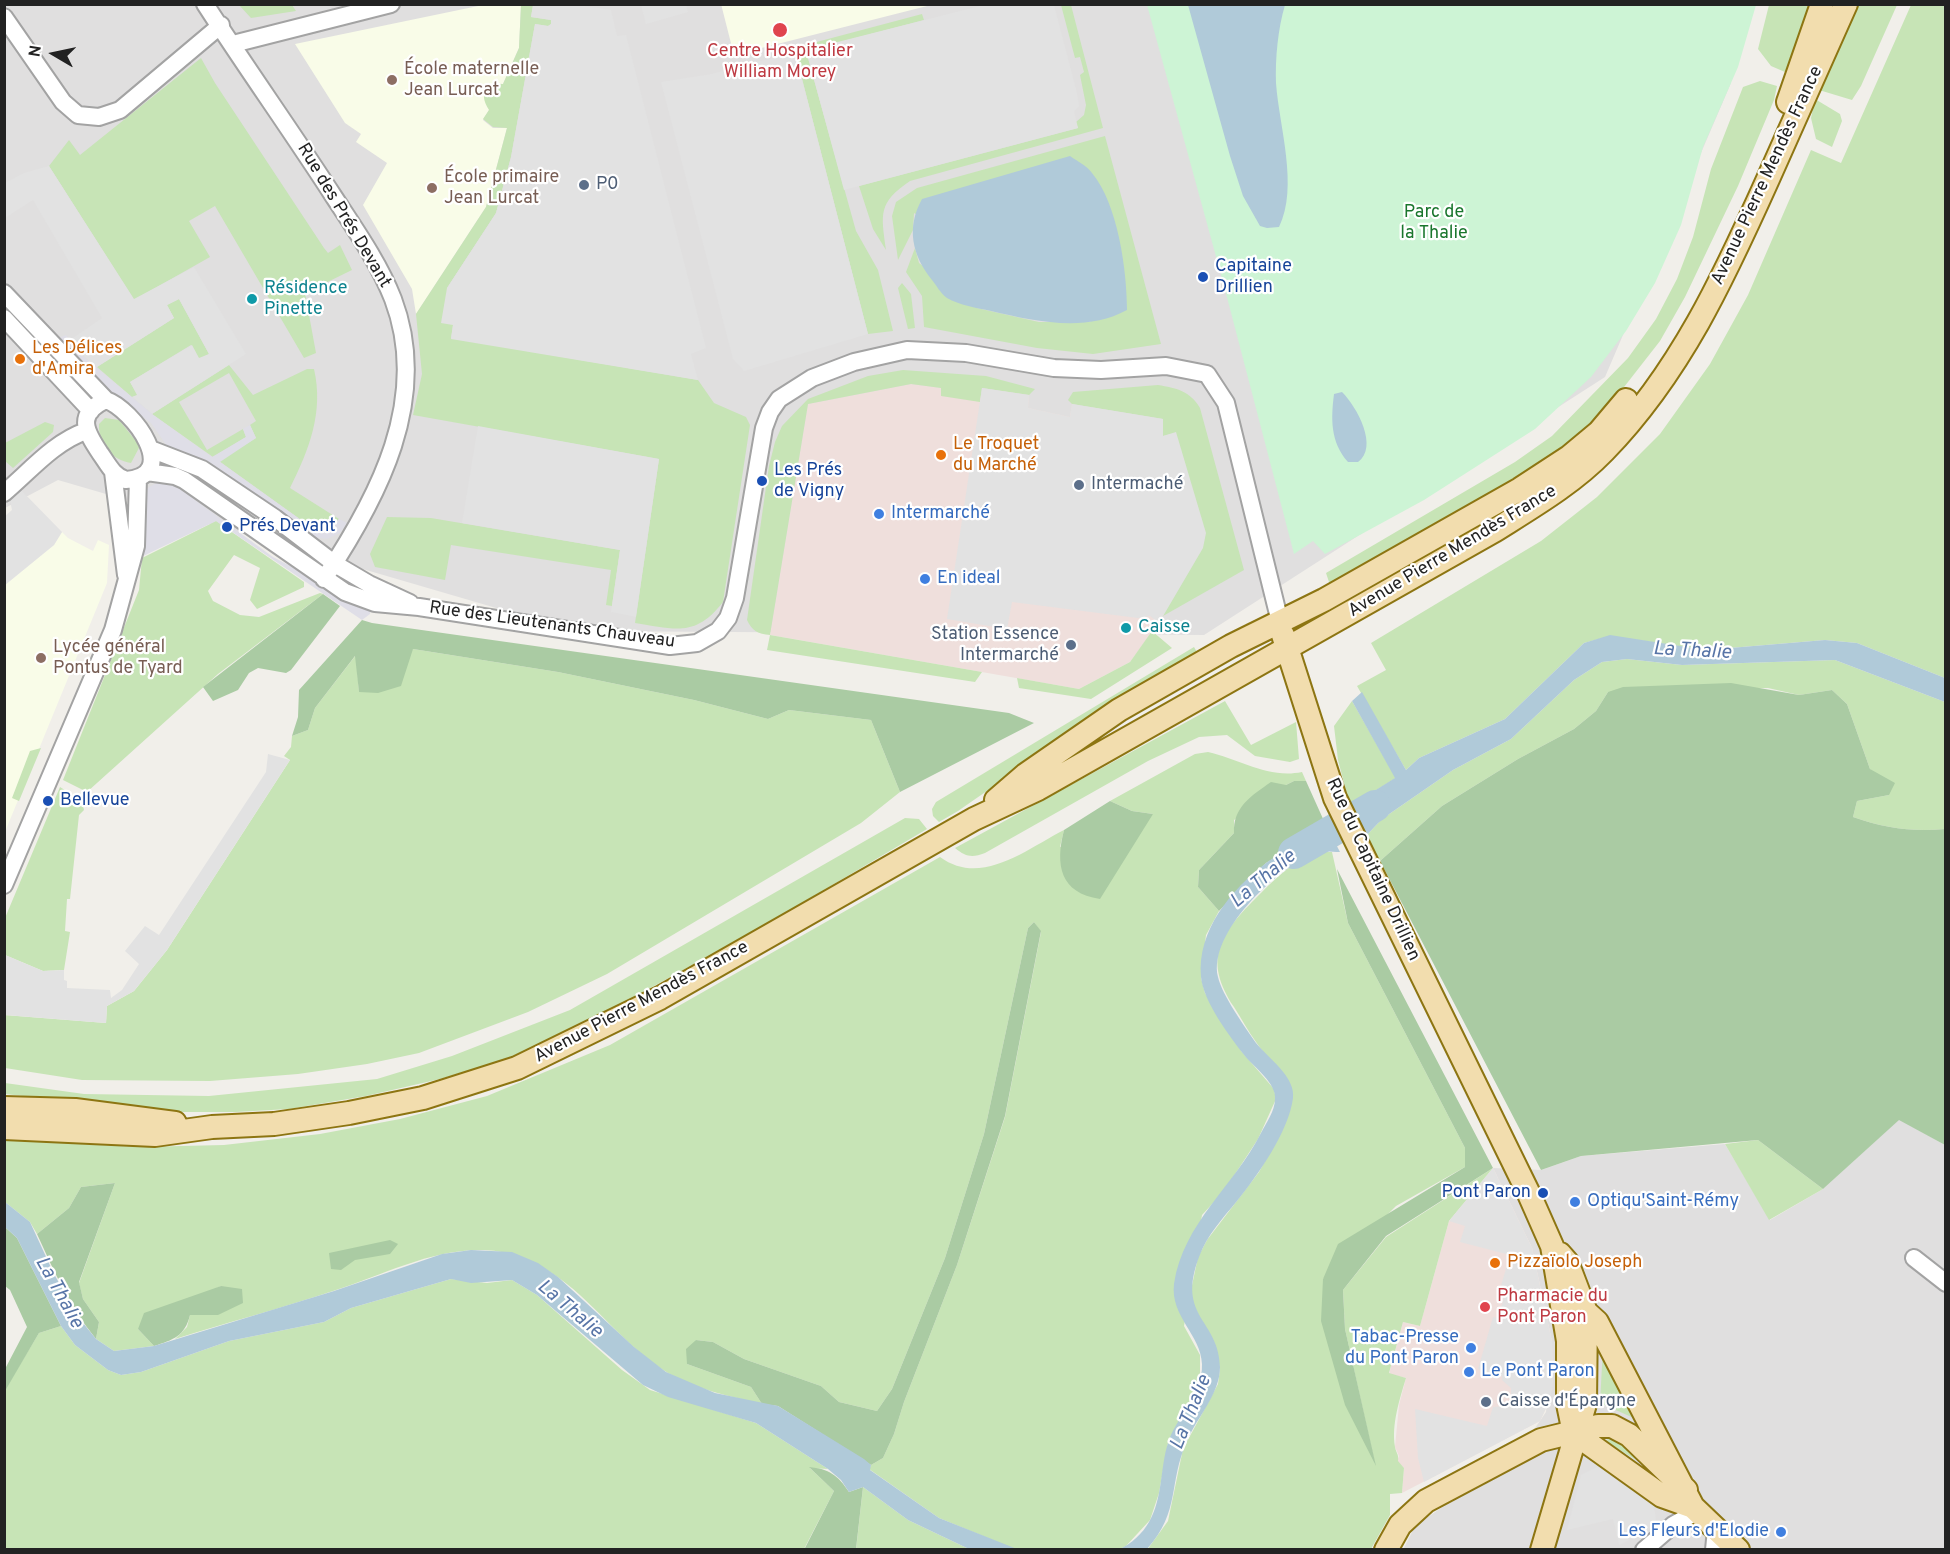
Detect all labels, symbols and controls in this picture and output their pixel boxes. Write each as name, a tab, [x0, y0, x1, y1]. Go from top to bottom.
marker: Centre Hospitalier William Morey	[771, 21, 789, 39]
north arrow	[24, 24, 84, 84]
place label: Centre Hospitalier William Morey	[707, 41, 853, 84]
text: N	[25, 44, 47, 58]
place label: École maternelle Jean Lurcat	[404, 59, 539, 101]
street label: Avenue Pierre Mendès France	[1708, 63, 1828, 289]
marker: École maternelle Jean Lurcat	[385, 73, 399, 87]
street label: Rue des Prés Devant	[291, 140, 395, 292]
place label: École primaire Jean Lurcat	[444, 167, 559, 210]
place label: P0	[596, 174, 618, 196]
marker: P0	[577, 178, 591, 192]
marker: École primaire Jean Lurcat	[425, 181, 439, 195]
park label: Parc de la Thalie	[1400, 202, 1468, 244]
place label: Capitaine Drillien	[1215, 256, 1292, 298]
marker: Capitaine Drillien	[1196, 270, 1210, 284]
place label: Résidence Pinette	[264, 278, 347, 320]
marker: Résidence Pinette	[245, 292, 259, 306]
place label: Les Délices d'Amira	[32, 338, 122, 380]
marker: Les Délices d'Amira	[13, 352, 27, 366]
place label: Le Troquet du Marché	[953, 434, 1039, 476]
marker: Le Troquet du Marché	[934, 448, 948, 462]
place label: Les Prés de Vigny	[774, 460, 844, 502]
marker: Les Prés de Vigny	[755, 474, 769, 488]
place label: Intermaché	[1091, 474, 1184, 496]
marker: Intermaché	[1072, 478, 1086, 492]
street label: Avenue Pierre Mendès France	[1345, 481, 1561, 623]
place label: Intermarché	[891, 503, 990, 525]
marker: Intermarché	[872, 507, 886, 521]
place label: Prés Devant	[239, 516, 336, 538]
marker: Prés Devant	[220, 520, 234, 534]
place label: En ideal	[937, 568, 1001, 590]
marker: En ideal	[918, 572, 932, 586]
street label: Rue des Lieutenants Chauveau	[428, 598, 676, 654]
place label: Caisse	[1138, 617, 1190, 639]
marker: Caisse	[1119, 621, 1133, 635]
place label: Station Essence Intermarché	[931, 624, 1059, 666]
place label: Lycée général Pontus de Tyard	[53, 637, 183, 680]
marker: Station Essence Intermarché	[1064, 638, 1078, 652]
water label: La Thalie	[1652, 638, 1732, 666]
marker: Lycée général Pontus de Tyard	[34, 651, 48, 665]
street label: Rue du Capitaine Drillien	[1320, 775, 1424, 965]
place label: Bellevue	[60, 790, 129, 812]
marker: Bellevue	[41, 794, 55, 808]
water label: La Thalie	[1226, 846, 1302, 914]
street label: Avenue Pierre Mendès France	[531, 937, 753, 1069]
place label: Pont Paron	[1441, 1182, 1531, 1204]
marker: Pont Paron	[1536, 1186, 1550, 1200]
place label: Optiqu'Saint-Rémy	[1587, 1191, 1739, 1213]
marker: Optiqu'Saint-Rémy	[1568, 1195, 1582, 1209]
place label: Pizzaïolo Joseph	[1507, 1252, 1642, 1274]
water label: La Thalie	[29, 1253, 87, 1333]
marker: Pizzaïolo Joseph	[1488, 1256, 1502, 1270]
water label: La Thalie	[531, 1276, 607, 1344]
place label: Pharmacie du Pont Paron	[1497, 1286, 1608, 1328]
marker: Pharmacie du Pont Paron	[1478, 1300, 1492, 1314]
place label: Tabac-Presse du Pont Paron	[1345, 1327, 1459, 1370]
marker: Tabac-Presse du Pont Paron	[1464, 1341, 1478, 1355]
place label: Le Pont Paron	[1481, 1361, 1595, 1383]
marker: Le Pont Paron	[1462, 1365, 1476, 1379]
water label: La Thalie	[1166, 1372, 1218, 1454]
place label: Caisse d'Épargne	[1498, 1391, 1636, 1413]
marker: Caisse d'Épargne	[1479, 1395, 1493, 1409]
place label: Les Fleurs d'Elodie	[1618, 1521, 1769, 1543]
marker: Les Fleurs d'Elodie	[1774, 1525, 1788, 1539]

